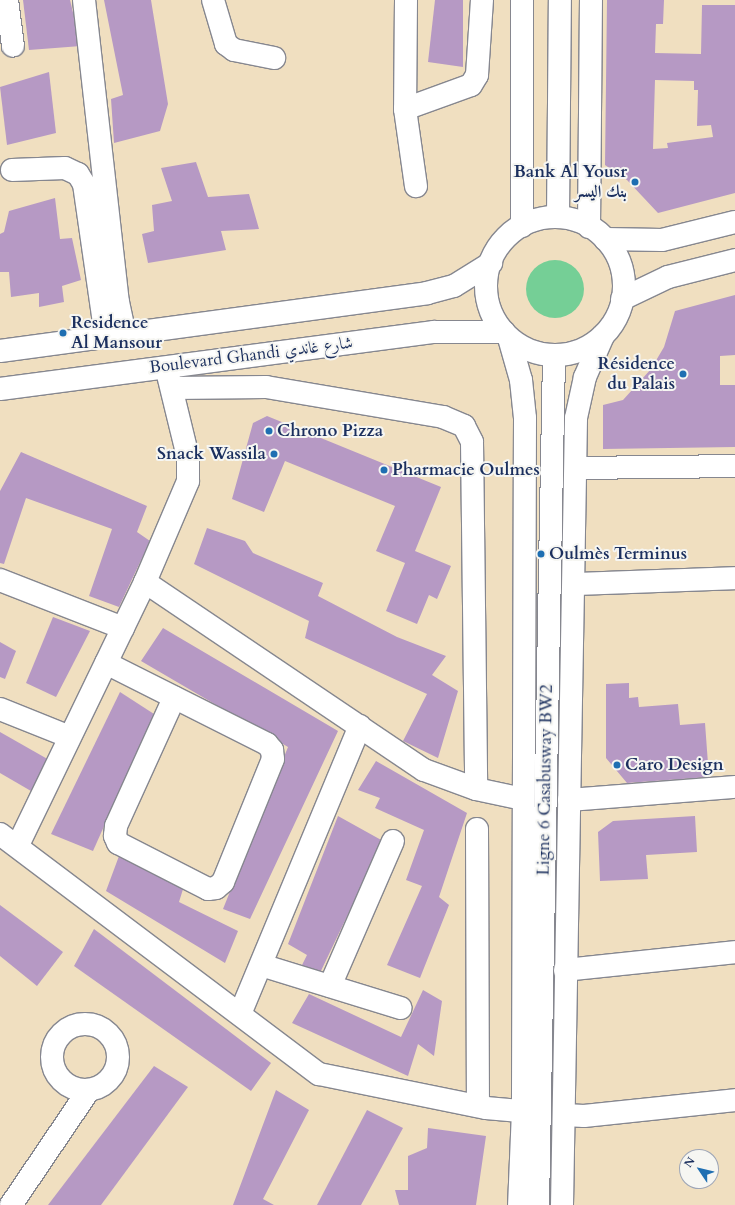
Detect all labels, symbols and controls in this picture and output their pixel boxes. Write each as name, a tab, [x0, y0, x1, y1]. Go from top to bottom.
place label: Bank Al Yousr بنك اليسر	[513, 162, 627, 202]
marker: Bank Al Yousr بنك اليسر	[630, 177, 640, 187]
place label: Residence Al Mansour	[71, 313, 162, 353]
marker: Residence Al Mansour	[58, 328, 68, 338]
street label: Boulevard Ghandi شارع غاندي	[148, 332, 354, 378]
place label: Résidence du Palais	[598, 354, 675, 394]
marker: Résidence du Palais	[678, 369, 688, 379]
place label: Chrono Pizza	[277, 421, 383, 441]
marker: Chrono Pizza	[264, 426, 274, 436]
place label: Snack Wassila	[157, 444, 266, 464]
marker: Snack Wassila	[269, 449, 279, 459]
place label: Pharmacie Oulmes	[392, 460, 540, 480]
marker: Pharmacie Oulmes	[379, 465, 389, 475]
place label: Oulmès Terminus	[549, 544, 687, 564]
marker: Oulmès Terminus	[536, 549, 546, 559]
street label: Ligne 6 Casabusway BW2	[533, 684, 557, 876]
place label: Caro Design	[625, 755, 724, 775]
marker: Caro Design	[612, 760, 622, 770]
north arrow	[679, 1149, 719, 1189]
text: N	[681, 1154, 698, 1171]

